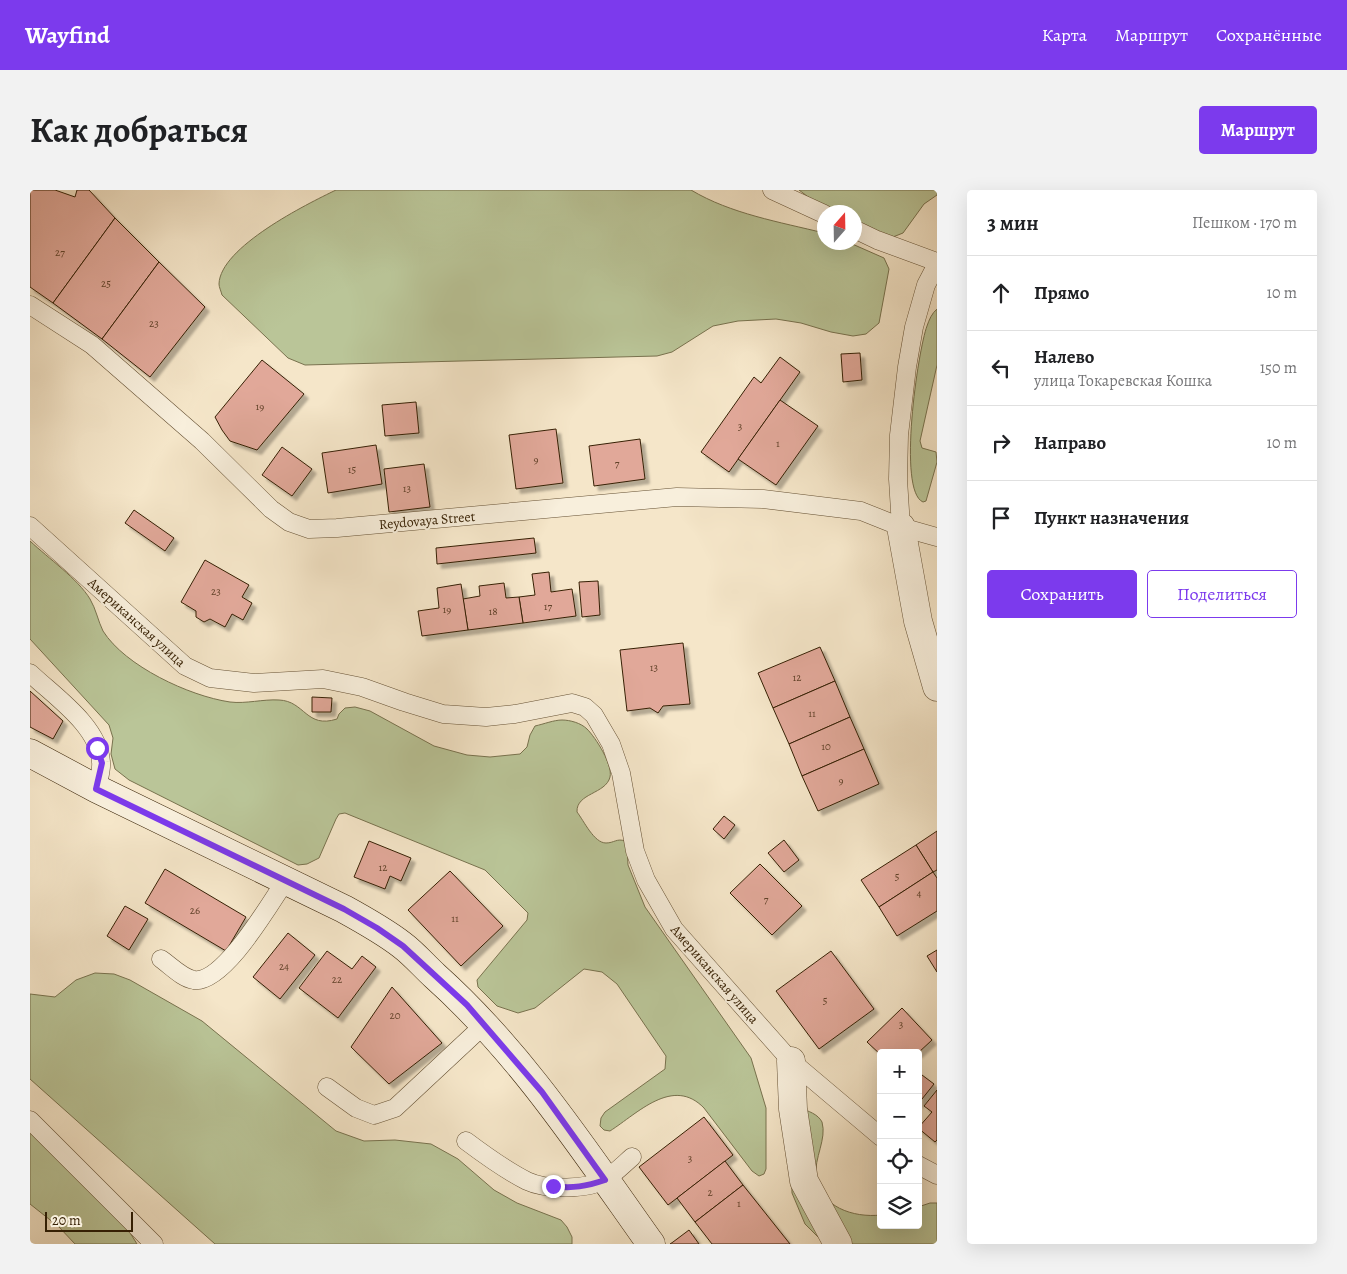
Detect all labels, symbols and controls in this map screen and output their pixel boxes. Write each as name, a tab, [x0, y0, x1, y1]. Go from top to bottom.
text: Wayfind	[25, 19, 110, 51]
text: Карта	[1042, 23, 1087, 47]
text: Маршрут	[1115, 23, 1188, 47]
text: Сохранённые	[1216, 23, 1322, 47]
text: Как добраться	[30, 106, 248, 154]
button: Маршрут	[1199, 106, 1317, 154]
north arrow	[817, 205, 862, 250]
text: 3 мин	[987, 209, 1039, 237]
text: Пешком · 170 m	[1192, 212, 1297, 234]
house number: 27	[55, 245, 65, 260]
house number: 25	[101, 276, 111, 291]
icon: ahead	[987, 279, 1015, 307]
text: Прямо	[1034, 280, 1089, 306]
text: 10 m	[1267, 282, 1297, 304]
house number: 23	[149, 316, 159, 331]
text: Налево	[1034, 344, 1094, 370]
icon: left	[987, 354, 1015, 382]
text: 150 m	[1260, 357, 1297, 379]
text: улица Токаревская Кошка	[1034, 370, 1212, 392]
house number: 19	[256, 399, 264, 414]
house number: 3	[738, 419, 742, 434]
icon: right	[987, 429, 1015, 457]
text: Направо	[1034, 430, 1106, 456]
text: 10 m	[1267, 432, 1297, 454]
house number: 1	[776, 436, 780, 451]
house number: 9	[533, 452, 539, 467]
house number: 7	[615, 456, 620, 471]
house number: 15	[348, 462, 357, 477]
house number: 13	[403, 481, 411, 496]
icon: arrive	[987, 504, 1015, 532]
text: Пункт назначения	[1034, 505, 1189, 531]
street label: Reydovaya Street	[378, 507, 476, 534]
button: Сохранить	[987, 570, 1137, 618]
button: Поделиться	[1147, 570, 1297, 618]
street label: Американская улица	[83, 573, 190, 672]
house number: 23	[211, 584, 221, 599]
house number: 17	[544, 599, 553, 614]
house number: 19	[443, 602, 451, 617]
house number: 18	[488, 604, 498, 619]
house number: 13	[650, 660, 658, 675]
house number: 12	[793, 670, 802, 685]
house number: 11	[808, 706, 816, 721]
route start	[86, 737, 109, 760]
house number: 10	[821, 739, 831, 754]
house number: 9	[838, 773, 844, 788]
house number: 12	[379, 860, 388, 875]
house number: 5	[895, 869, 900, 884]
house number: 4	[917, 886, 922, 901]
house number: 7	[764, 892, 769, 907]
house number: 26	[190, 903, 200, 918]
house number: 11	[451, 911, 459, 926]
street label: Американская улица	[666, 920, 763, 1028]
house number: 24	[279, 959, 289, 974]
house number: 22	[332, 972, 342, 987]
house number: 5	[823, 993, 828, 1008]
house number: 20	[389, 1008, 401, 1023]
house number: 3	[899, 1017, 903, 1032]
map controls	[877, 1049, 922, 1229]
button: +	[877, 1049, 922, 1094]
button: −	[877, 1094, 922, 1139]
button: locate	[877, 1139, 922, 1184]
house number: 3	[688, 1151, 692, 1166]
route end	[542, 1175, 565, 1198]
button: layers	[877, 1184, 922, 1229]
house number: 2	[707, 1185, 713, 1200]
house number: 1	[737, 1196, 741, 1211]
scale bar	[45, 1209, 132, 1232]
text: 20 m	[52, 1211, 81, 1230]

